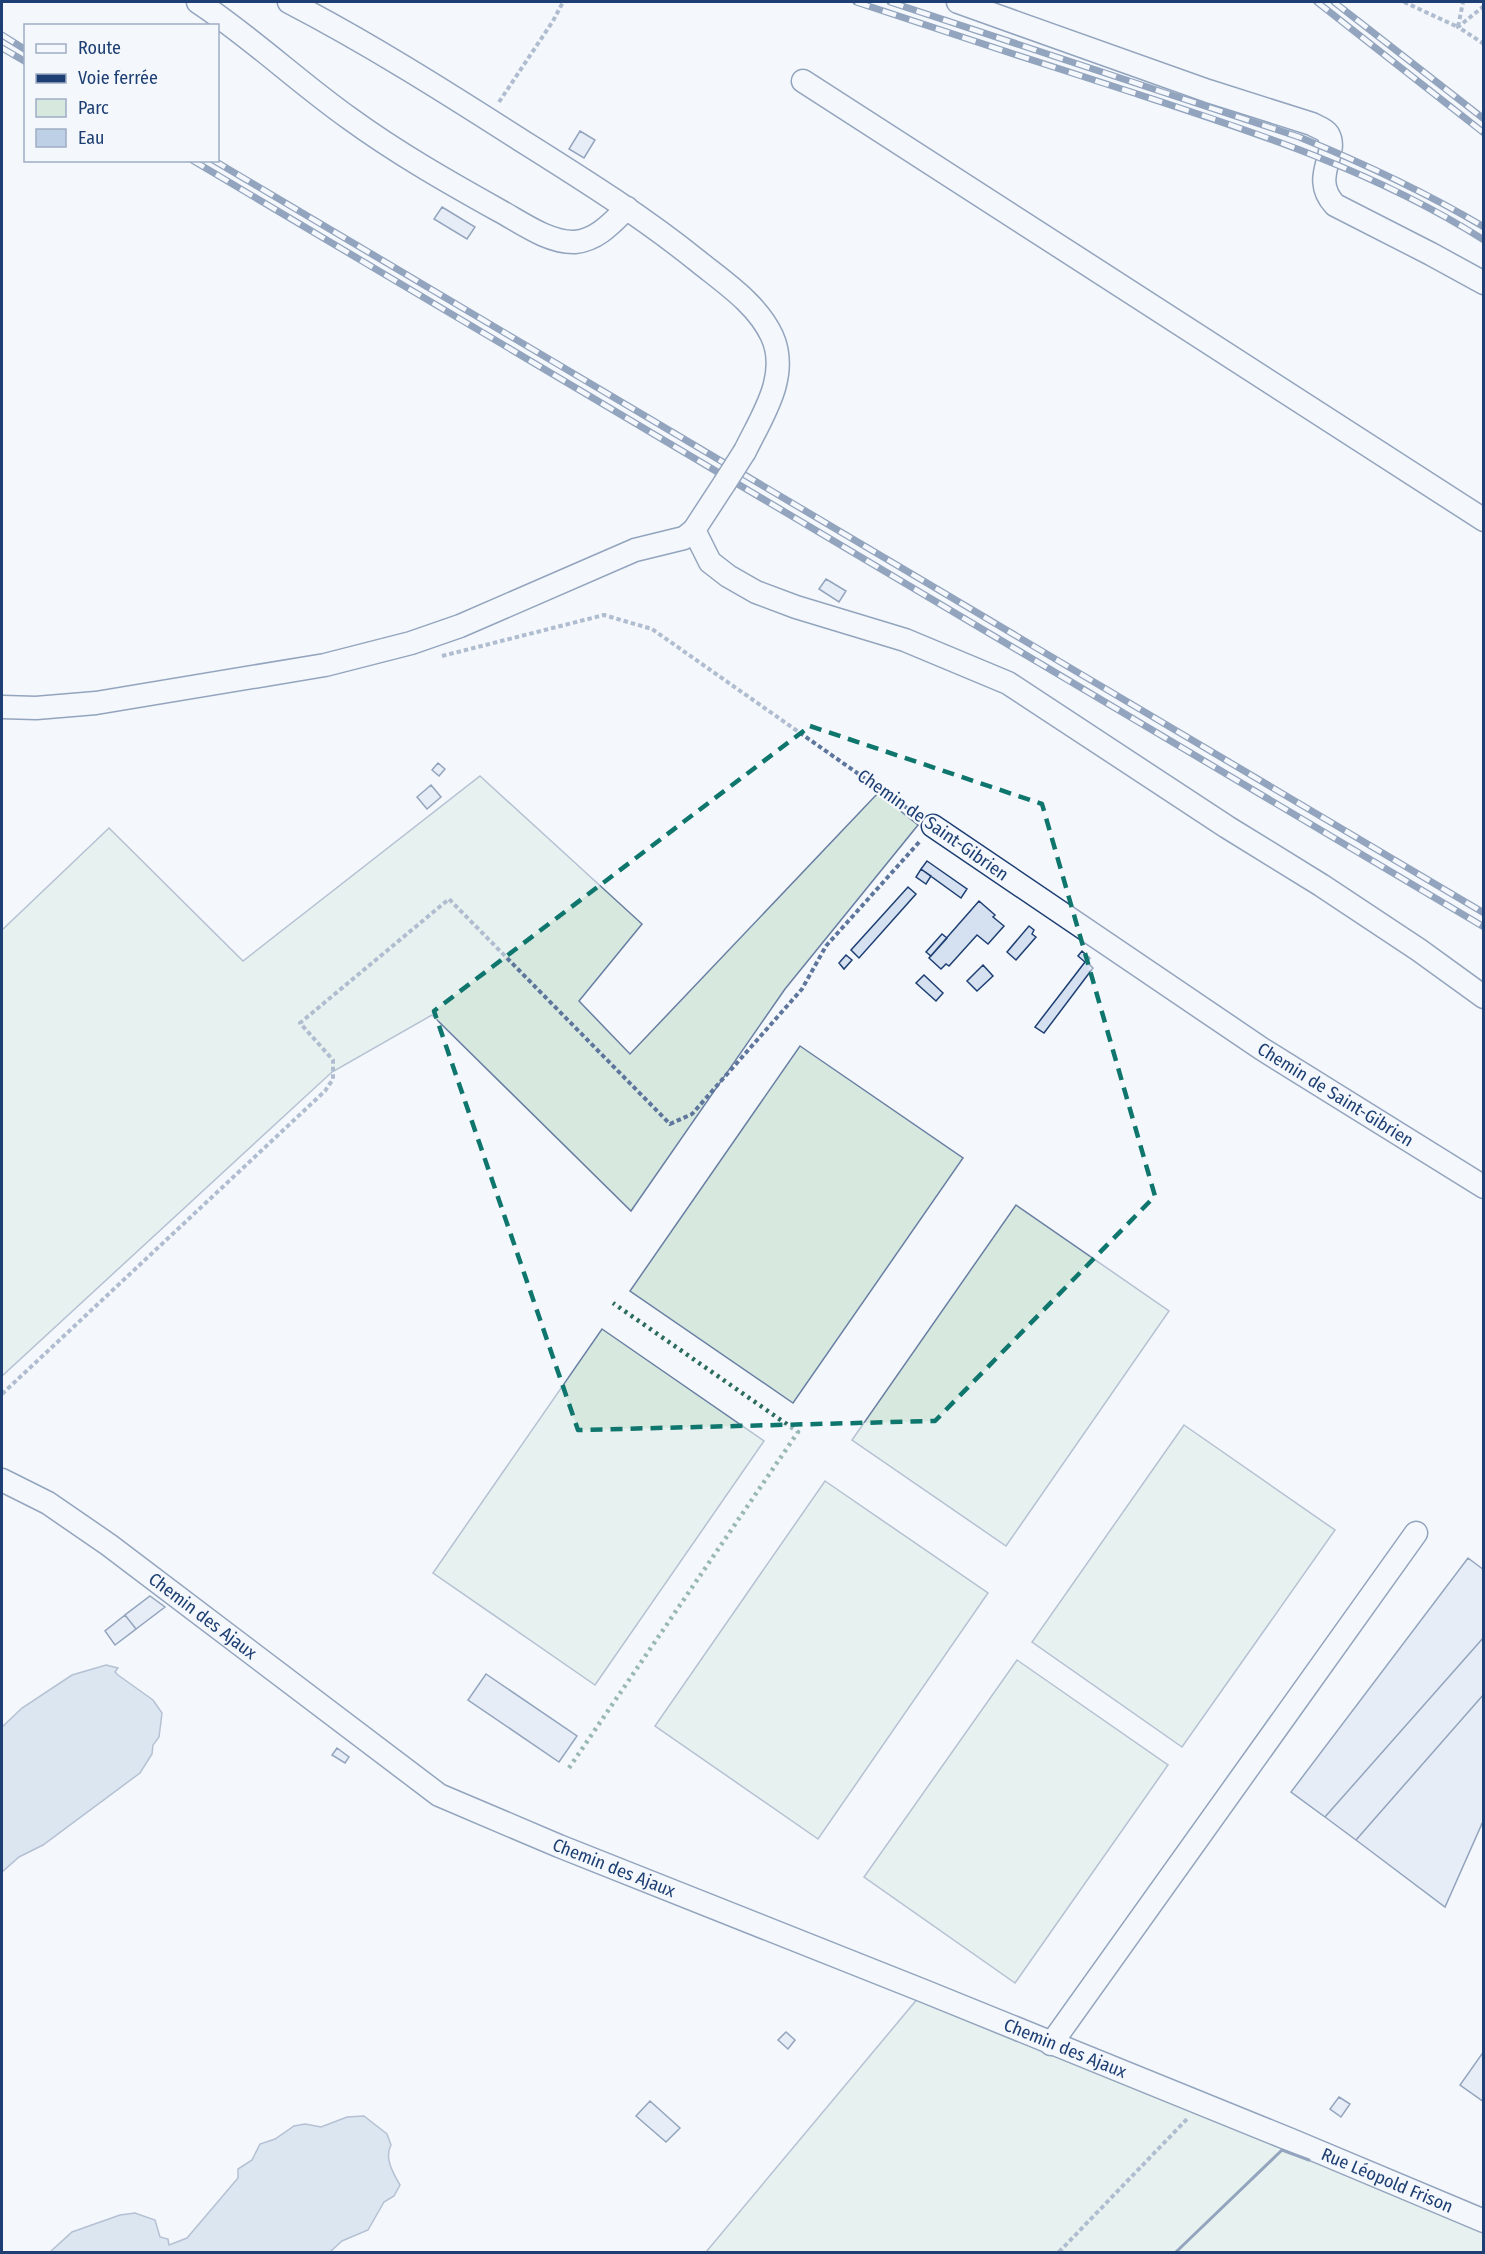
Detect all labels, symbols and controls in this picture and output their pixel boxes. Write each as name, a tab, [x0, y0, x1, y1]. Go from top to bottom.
legend	[24, 24, 219, 162]
text: Route	[78, 37, 121, 59]
text: Voie ferrée	[78, 67, 158, 89]
text: Parc	[78, 97, 109, 119]
text: Eau	[78, 127, 104, 149]
street label: Chemin de Saint-Gibrien	[853, 765, 1013, 885]
street label: Chemin de Saint-Gibrien	[1253, 1038, 1418, 1151]
street label: Chemin des Ajaux	[144, 1568, 261, 1664]
street label: Chemin des Ajaux	[549, 1834, 679, 1902]
street label: Chemin des Ajaux	[1001, 2014, 1130, 2083]
street label: Rue Léopold Frison	[1318, 2143, 1456, 2218]

